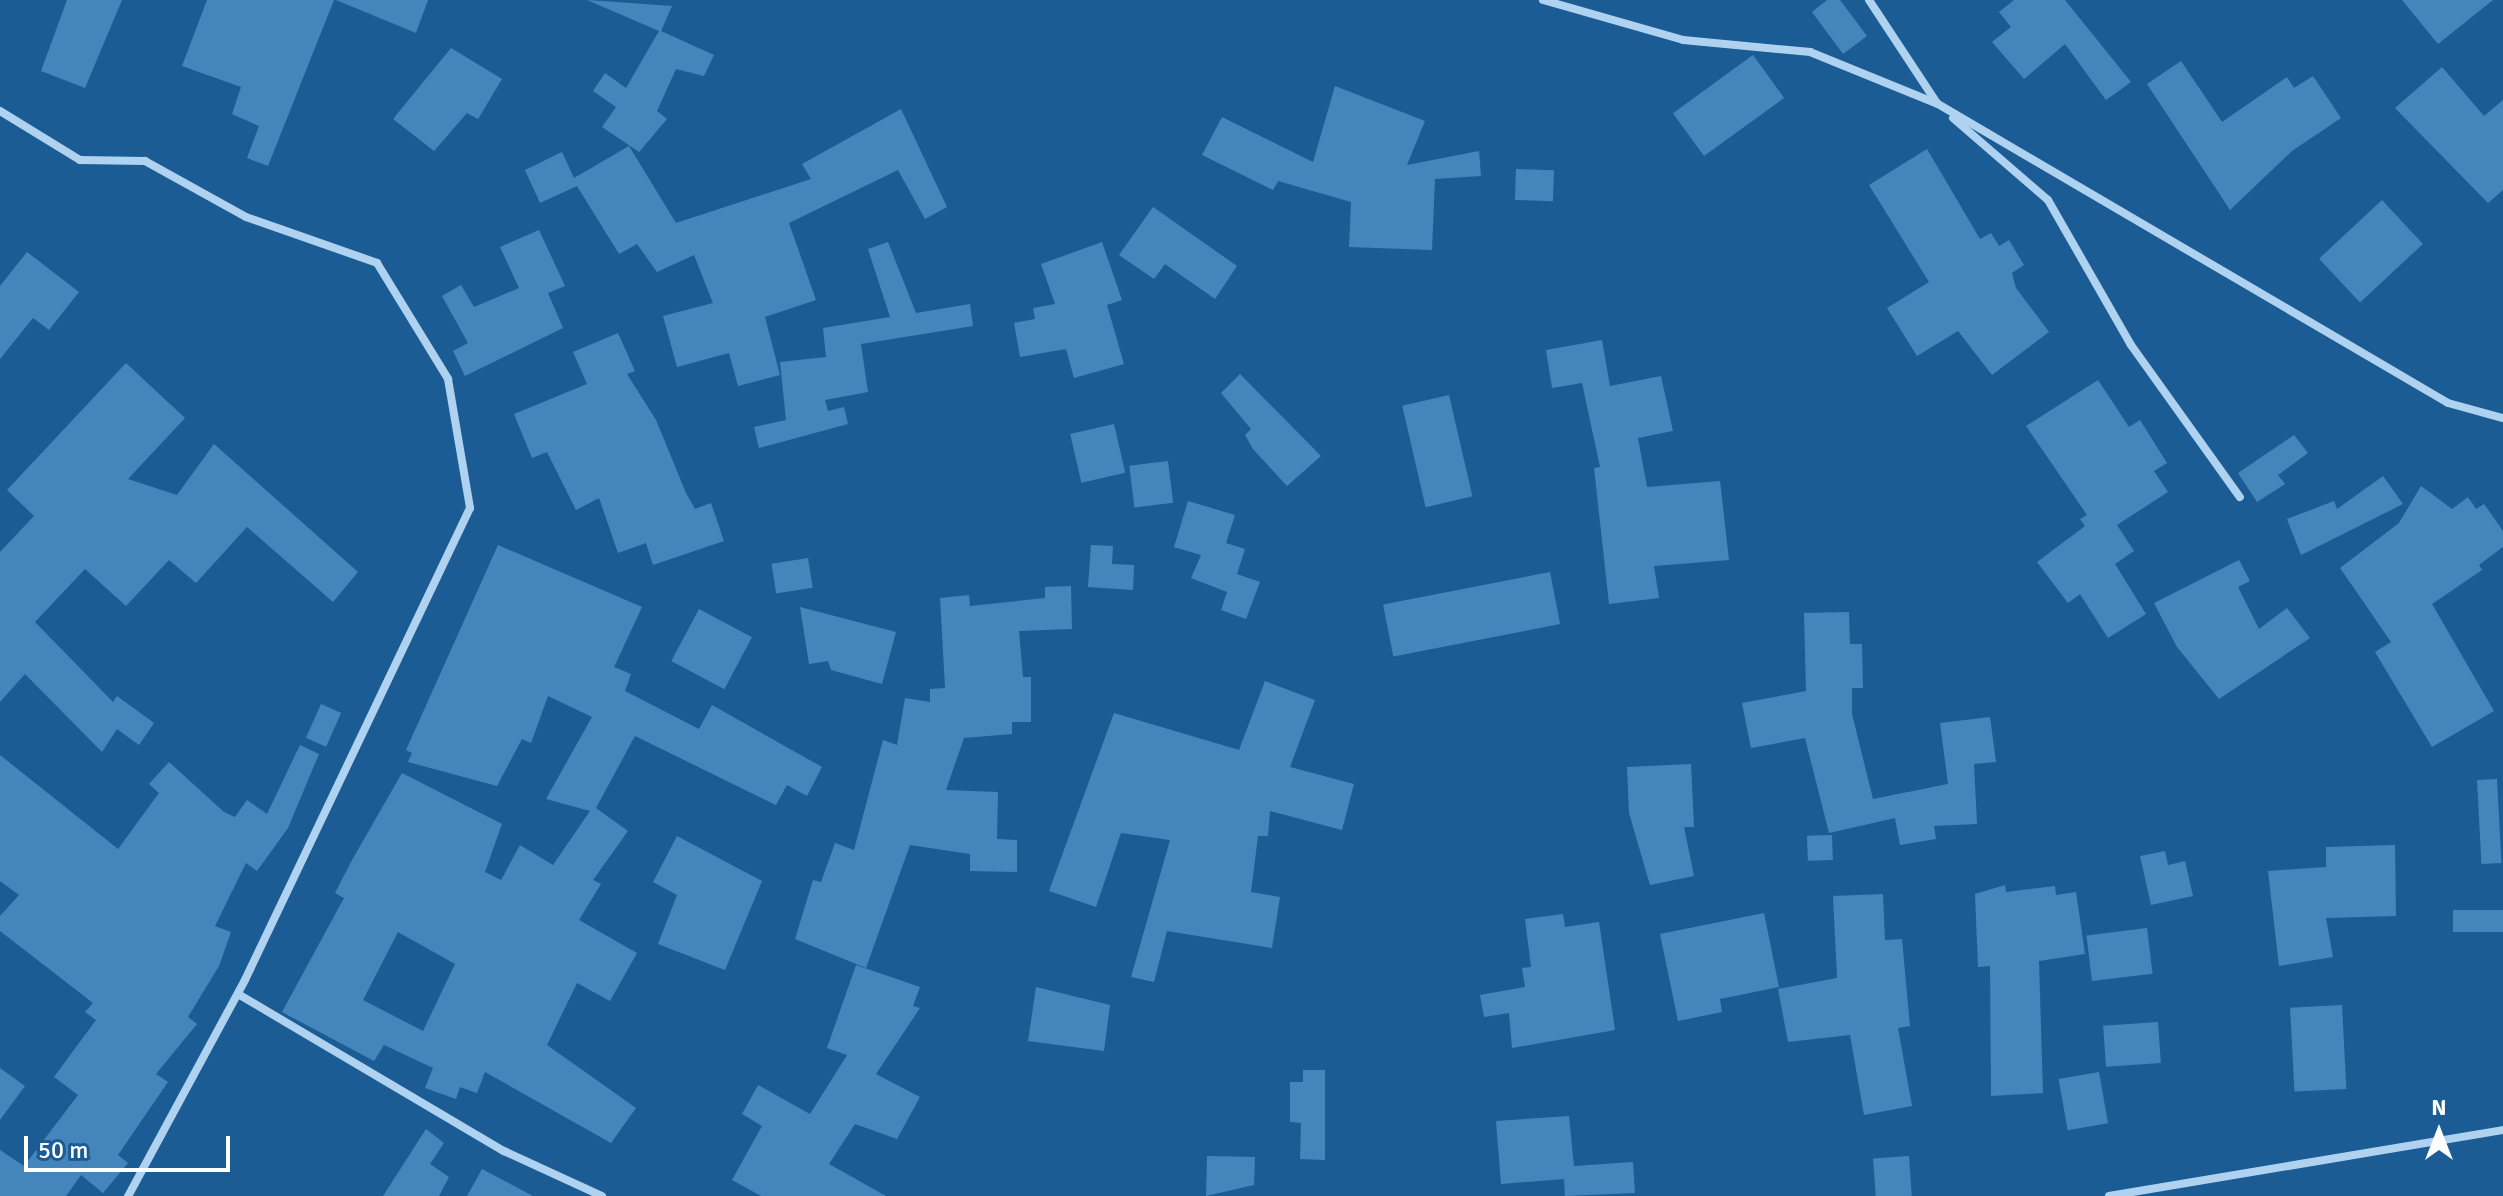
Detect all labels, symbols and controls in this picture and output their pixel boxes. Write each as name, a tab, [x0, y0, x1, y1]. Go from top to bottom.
north arrow	[2399, 1092, 2479, 1172]
text: N	[2431, 1094, 2447, 1121]
scale bar	[28, 1120, 234, 1170]
text: 50 m	[38, 1135, 88, 1165]

